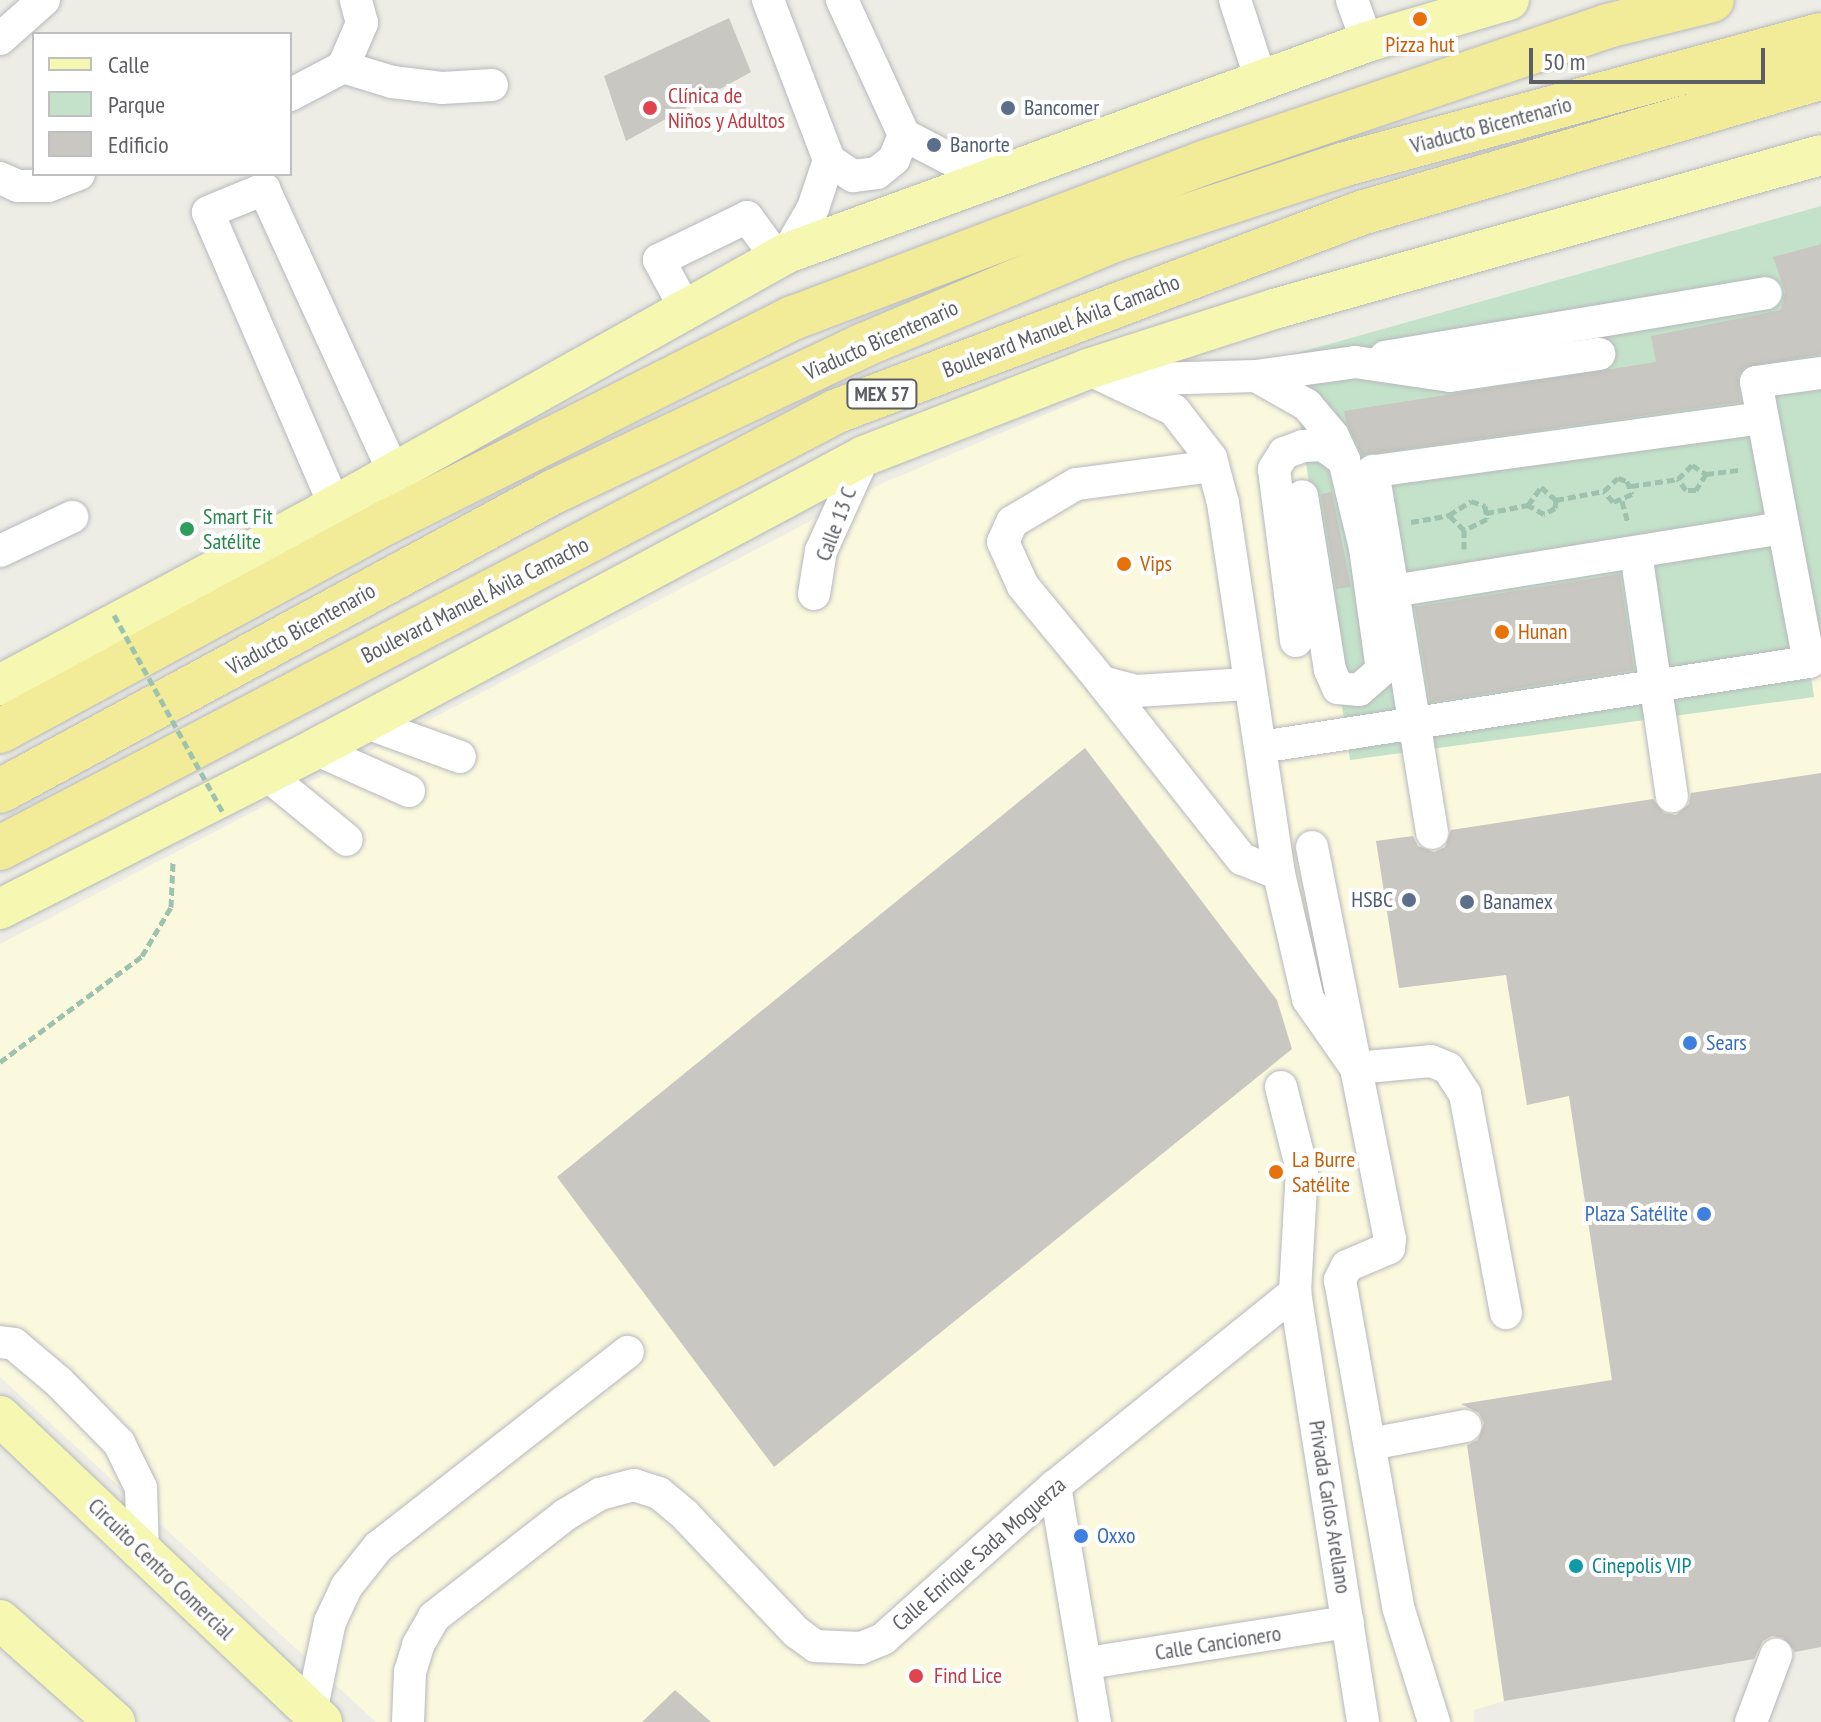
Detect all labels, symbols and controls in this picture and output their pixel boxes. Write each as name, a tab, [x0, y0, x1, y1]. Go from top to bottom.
marker: Pizza hut	[1411, 10, 1429, 28]
legend	[32, 32, 292, 176]
place label: Pizza hut	[1385, 32, 1455, 58]
scale bar	[1533, 32, 1769, 82]
text: 50 m	[1543, 46, 1585, 77]
text: Calle	[108, 49, 149, 80]
place label: Clínica de Niños y Adultos	[668, 82, 786, 134]
text: Parque	[108, 89, 165, 120]
street label: Viaducto Bicentenario	[1408, 91, 1574, 159]
place label: Bancomer	[1024, 95, 1099, 121]
marker: Clínica de Niños y Adultos	[639, 97, 661, 119]
marker: Bancomer	[999, 99, 1017, 117]
text: Edificio	[108, 129, 169, 160]
place label: Banorte	[950, 132, 1010, 158]
marker: Banorte	[925, 136, 943, 154]
street label: Boulevard Manuel Ávila Camacho	[939, 269, 1183, 383]
street label: Viaducto Bicentenario	[800, 294, 962, 386]
road number: MEX 57	[846, 378, 918, 410]
street label: Calle 13 C	[810, 483, 862, 565]
place label: Smart Fit Satélite	[203, 503, 273, 554]
marker: Smart Fit Satélite	[178, 520, 196, 538]
street label: Boulevard Manuel Ávila Camacho	[357, 531, 593, 669]
place label: Vips	[1140, 551, 1172, 577]
marker: Vips	[1115, 555, 1133, 573]
street label: Viaducto Bicentenario	[222, 577, 380, 681]
place label: Hunan	[1518, 619, 1567, 645]
marker: Hunan	[1493, 623, 1511, 641]
place label: HSBC	[1351, 887, 1393, 913]
place label: Banamex	[1483, 889, 1553, 915]
marker: HSBC	[1400, 891, 1418, 909]
marker: Banamex	[1458, 893, 1476, 911]
place label: Sears	[1706, 1030, 1747, 1056]
marker: Sears	[1681, 1034, 1699, 1052]
place label: La Burre Satélite	[1292, 1146, 1355, 1198]
marker: La Burre Satélite	[1267, 1163, 1285, 1181]
place label: Plaza Satélite	[1585, 1201, 1688, 1227]
marker: Plaza Satélite	[1695, 1205, 1713, 1223]
street label: Privada Carlos Arellano	[1303, 1418, 1357, 1596]
street label: Calle Enrique Sada Moguerza	[887, 1472, 1071, 1636]
street label: Circuito Centro Comercial	[83, 1493, 239, 1645]
place label: Oxxo	[1097, 1523, 1135, 1549]
marker: Oxxo	[1072, 1527, 1090, 1545]
place label: Cinepolis VIP	[1592, 1553, 1692, 1579]
marker: Cinepolis VIP	[1567, 1557, 1585, 1575]
street label: Calle Cancionero	[1153, 1620, 1283, 1666]
place label: Find Lice	[934, 1663, 1002, 1689]
marker: Find Lice	[905, 1665, 927, 1687]

